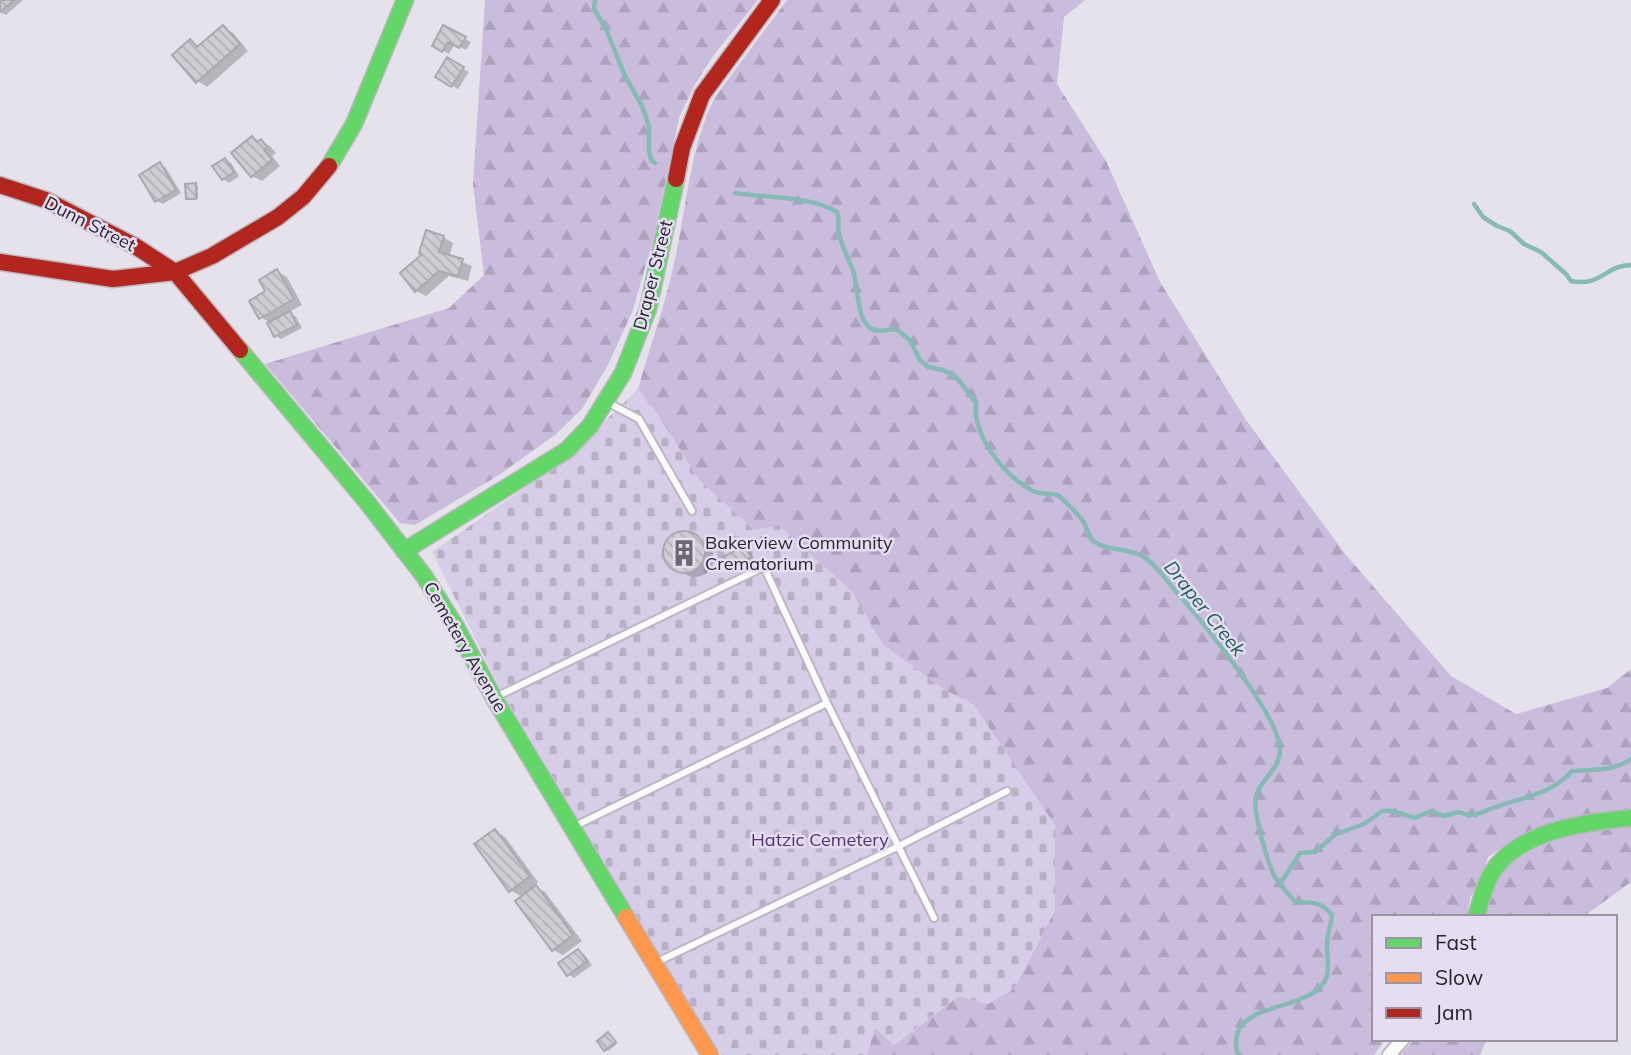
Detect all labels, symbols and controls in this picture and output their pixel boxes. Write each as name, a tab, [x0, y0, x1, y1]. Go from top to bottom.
street label: Dunn Street	[41, 191, 140, 256]
street label: Draper Street	[628, 218, 677, 332]
place label: Bakerview Community Crematorium	[705, 531, 893, 575]
building icon: Bakerview Community Crematorium	[669, 538, 699, 568]
water label: Draper Creek	[1159, 555, 1252, 662]
street label: Cemetery Avenue	[419, 577, 512, 716]
park label: Hatzic Cemetery	[751, 828, 889, 851]
legend	[1372, 915, 1617, 1041]
text: Fast	[1435, 929, 1477, 955]
text: Slow	[1435, 964, 1483, 990]
text: Jam	[1435, 999, 1473, 1025]

